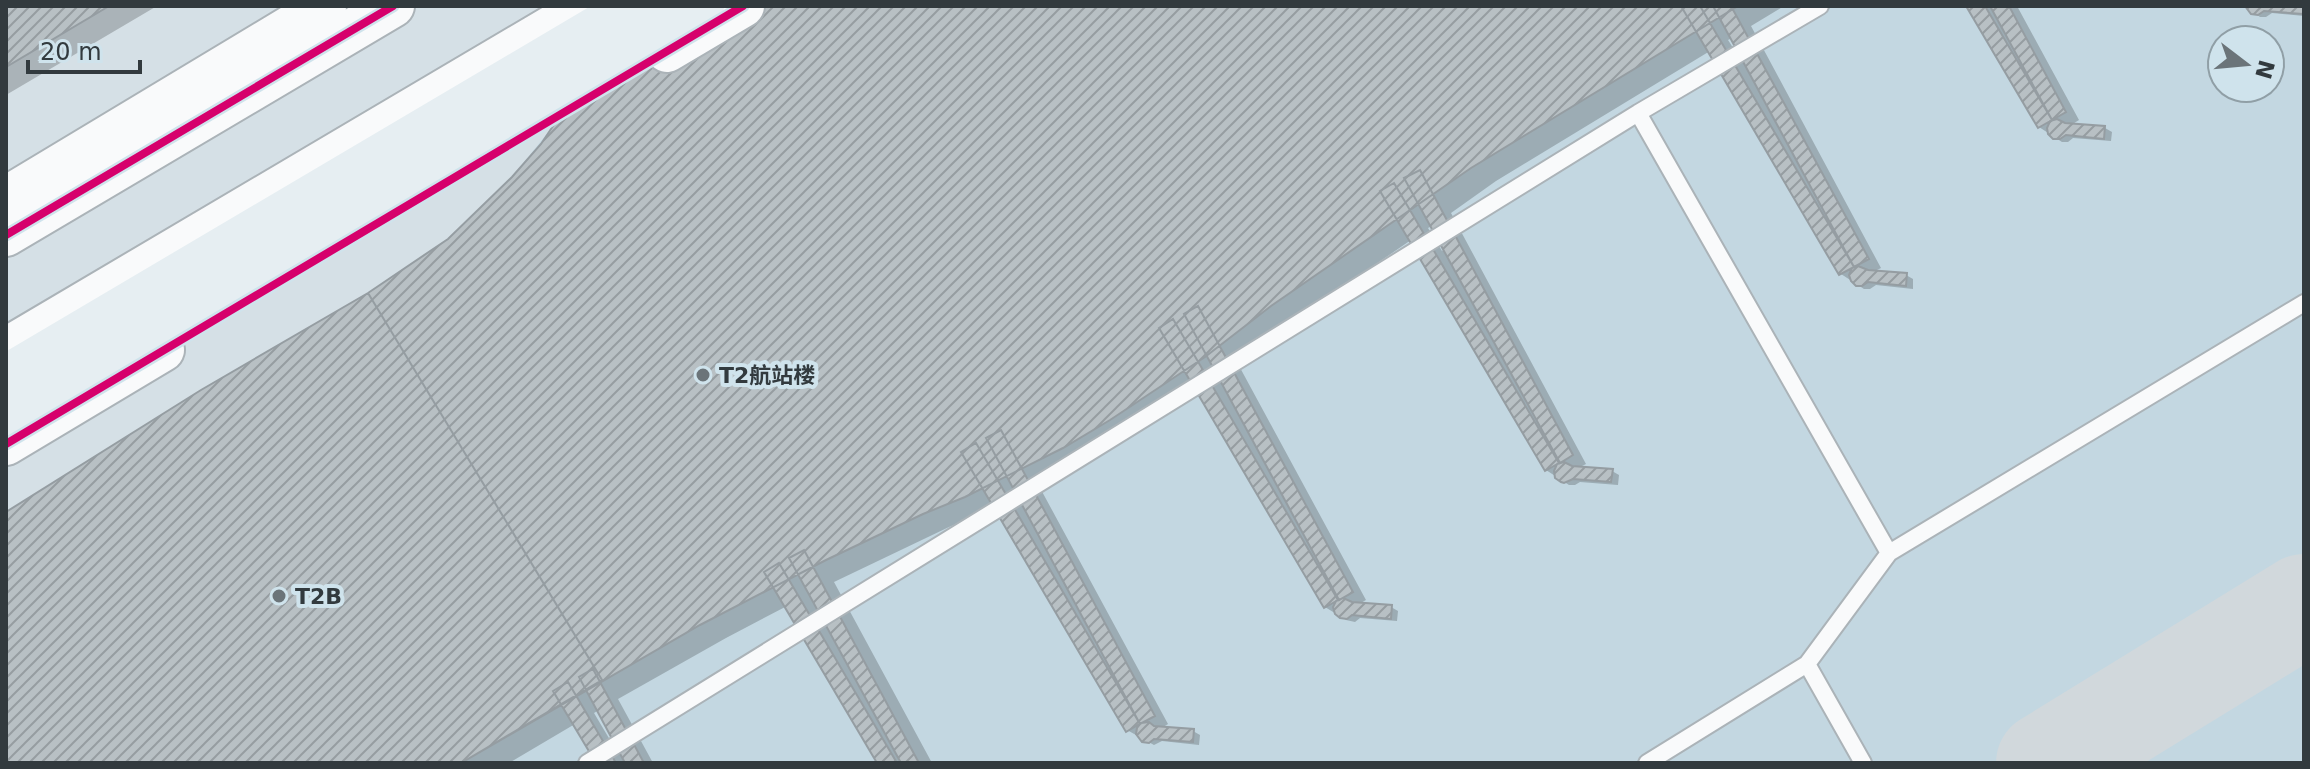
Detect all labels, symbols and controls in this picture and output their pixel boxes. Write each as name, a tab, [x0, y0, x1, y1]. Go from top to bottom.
scale bar	[28, 24, 140, 74]
north arrow	[2206, 24, 2286, 104]
text: 20 m	[40, 38, 102, 66]
text: N	[2250, 57, 2279, 82]
place label: T2航站楼	[719, 363, 815, 388]
marker: T2航站楼	[694, 366, 712, 384]
place label: T2B	[295, 584, 342, 609]
marker: T2B	[270, 587, 288, 605]

